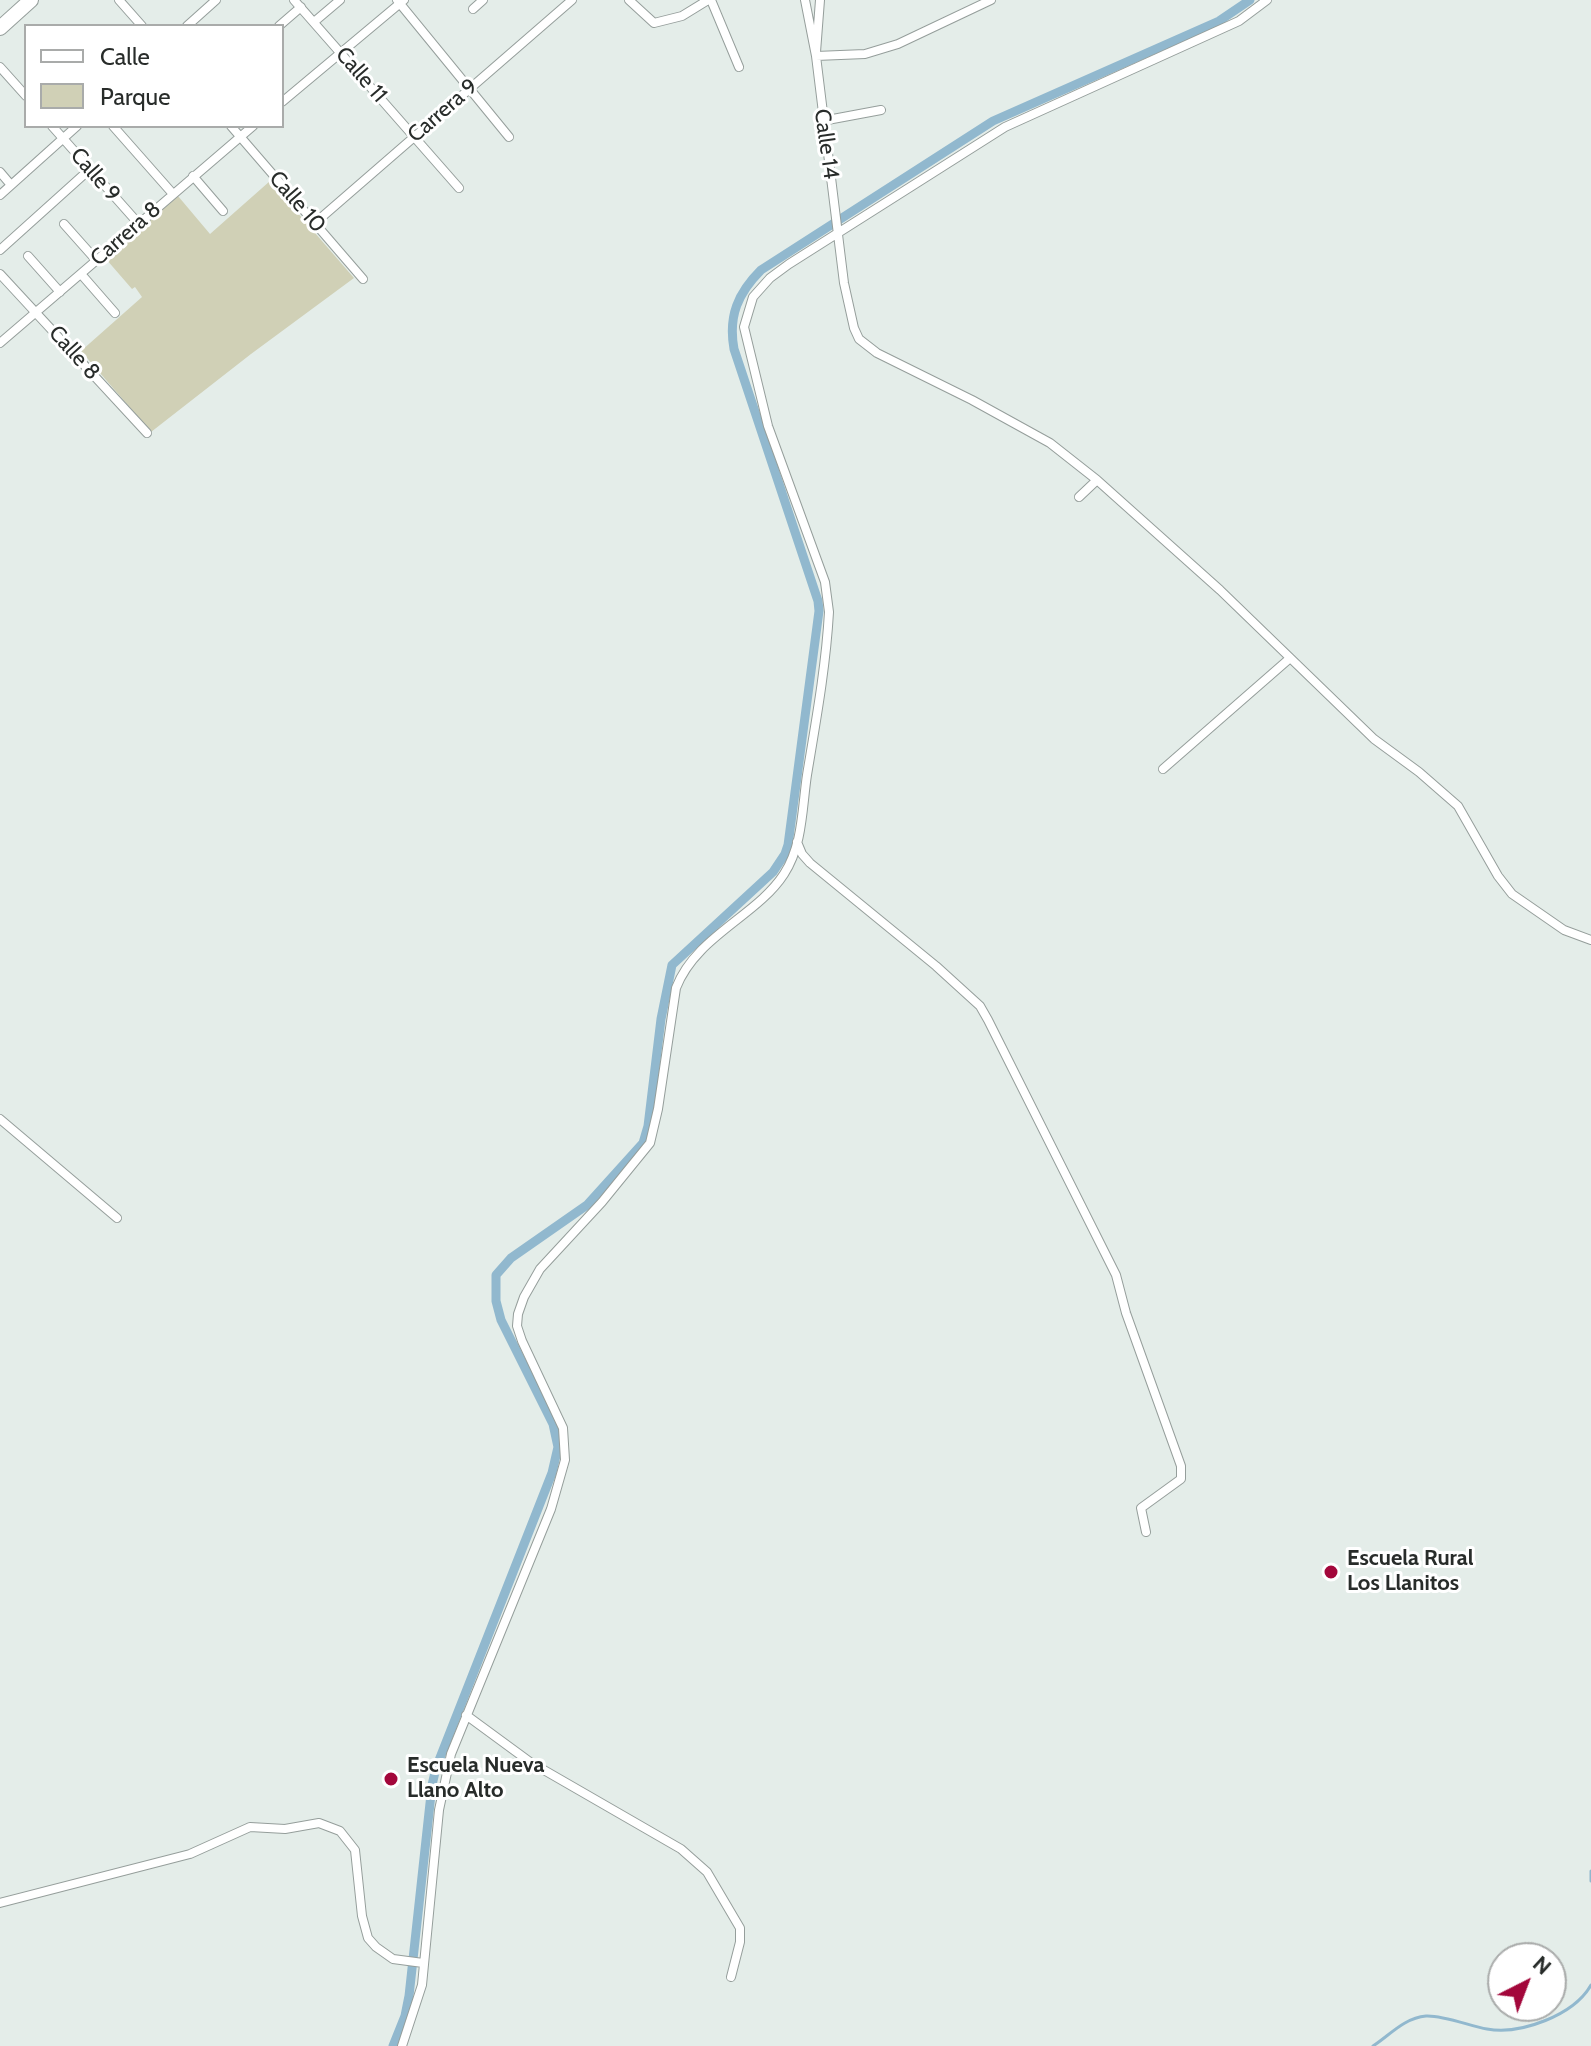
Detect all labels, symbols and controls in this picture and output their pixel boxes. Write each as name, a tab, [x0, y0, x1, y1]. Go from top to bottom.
legend	[24, 24, 284, 128]
text: Calle	[100, 42, 150, 71]
street label: Calle 11	[330, 42, 392, 108]
street label: Carrera 9	[403, 74, 483, 148]
text: Parque	[100, 82, 170, 111]
street label: Calle 14	[808, 107, 844, 181]
street label: Calle 9	[64, 143, 126, 207]
street label: Calle 10	[263, 166, 331, 238]
street label: Carrera 8	[85, 196, 167, 272]
street label: Calle 8	[43, 320, 105, 386]
place label: Escuela Rural Los Llanitos	[1347, 1546, 1473, 1598]
marker: Escuela Rural Los Llanitos	[1322, 1563, 1340, 1581]
place label: Escuela Nueva Llano Alto	[407, 1753, 544, 1804]
marker: Escuela Nueva Llano Alto	[382, 1770, 400, 1788]
north arrow	[1487, 1942, 1567, 2022]
text: N	[1527, 1950, 1557, 1981]

